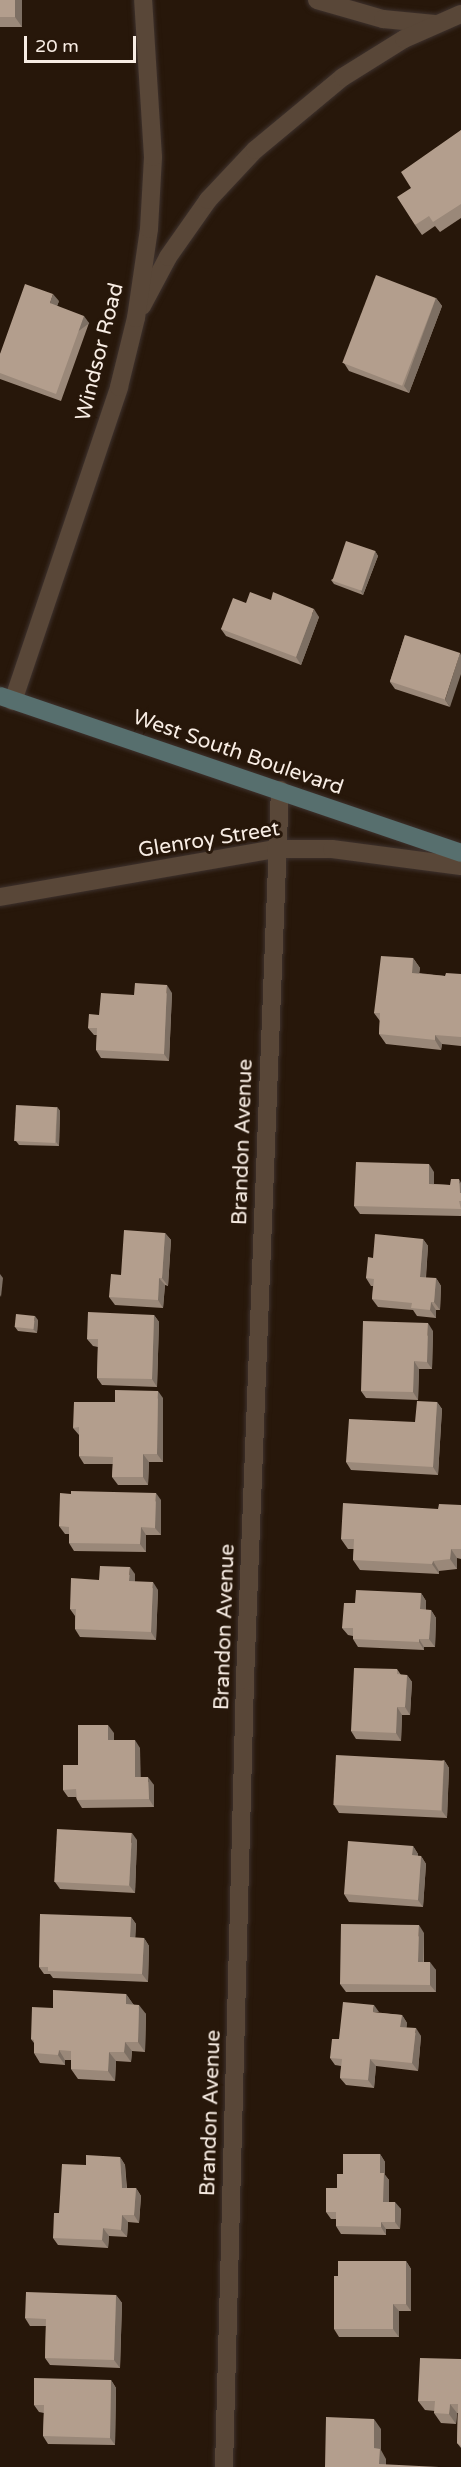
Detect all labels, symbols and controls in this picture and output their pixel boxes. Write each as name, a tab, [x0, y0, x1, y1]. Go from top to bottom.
scale bar	[27, 24, 140, 62]
text: 20 m	[35, 35, 79, 57]
street label: Windsor Road	[71, 280, 129, 424]
street label: West South Boulevard	[129, 705, 347, 801]
street label: Glenroy Street	[136, 816, 282, 864]
street label: Brandon Avenue	[228, 1058, 258, 1226]
street label: Brandon Avenue	[210, 1543, 240, 1711]
street label: Brandon Avenue	[196, 2029, 226, 2197]

